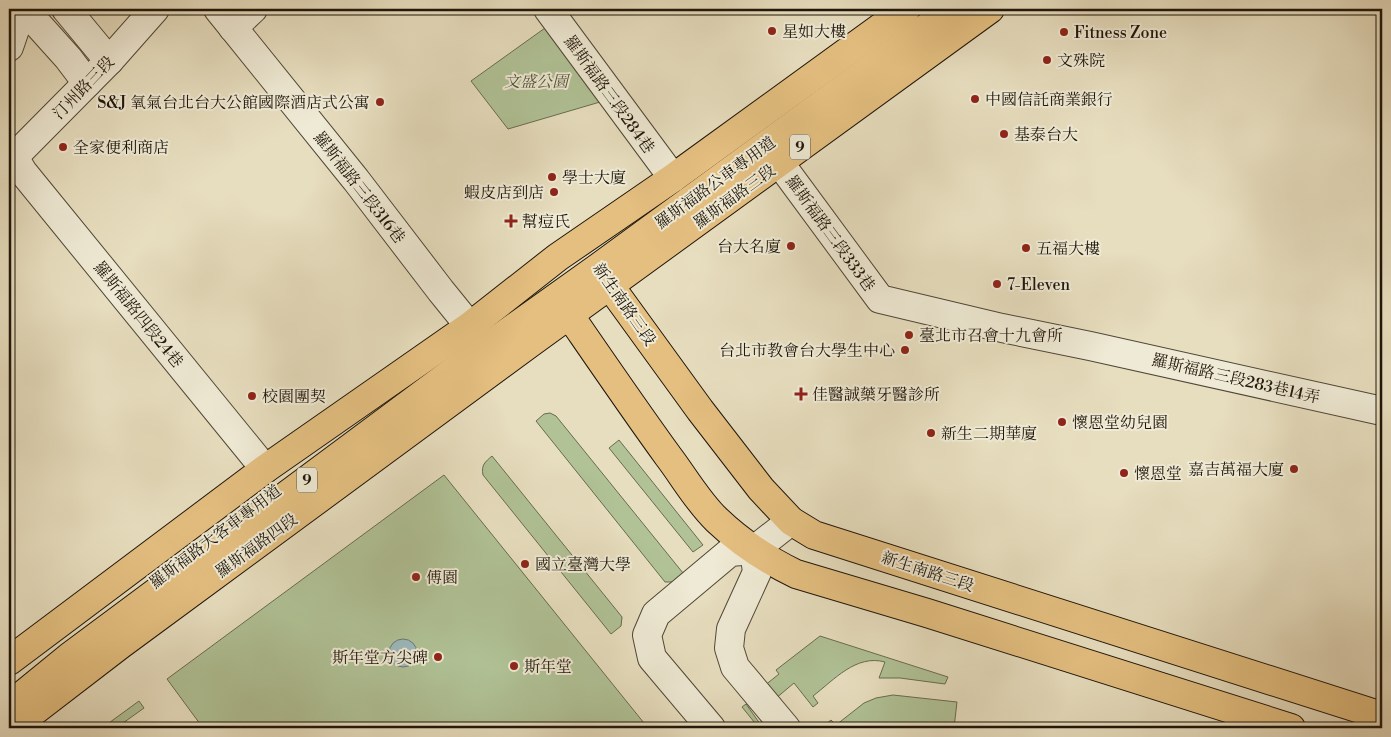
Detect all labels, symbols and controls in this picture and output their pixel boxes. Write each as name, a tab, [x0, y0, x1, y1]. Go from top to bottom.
place label: 星如大樓	[782, 22, 846, 42]
place label: Fitness Zone	[1074, 23, 1167, 43]
marker: 星如大樓	[766, 25, 778, 37]
marker: Fitness Zone	[1058, 26, 1070, 38]
street label: 羅斯福路三段284巷	[560, 32, 659, 157]
place label: 文殊院	[1057, 51, 1105, 71]
street label: 汀州路三段	[49, 52, 119, 123]
marker: 文殊院	[1041, 54, 1053, 66]
park label: 文盛公園	[504, 72, 571, 92]
place label: 中國信託商業銀行	[985, 90, 1113, 110]
place label: S&J 氧氣台北台大公館國際酒店式公寓	[97, 93, 370, 113]
marker: 中國信託商業銀行	[969, 93, 981, 105]
marker: S&J 氧氣台北台大公館國際酒店式公寓	[374, 96, 386, 108]
place label: 基泰台大	[1014, 125, 1078, 145]
street label: 羅斯福路三段316巷	[309, 128, 409, 248]
marker: 基泰台大	[998, 128, 1010, 140]
street label: 羅斯福路公車專用道	[651, 132, 780, 233]
road number: 9	[790, 134, 810, 160]
place label: 全家便利商店	[73, 138, 169, 158]
marker: 全家便利商店	[57, 141, 69, 153]
street label: 羅斯福路三段	[690, 161, 779, 233]
place label: 學士大廈	[562, 168, 626, 188]
marker: 學士大廈	[546, 171, 558, 183]
street label: 羅斯福路三段333巷	[781, 172, 879, 295]
place label: 蝦皮店到店	[464, 183, 544, 203]
marker: 蝦皮店到店	[548, 186, 560, 198]
place label: 幫痘氏	[522, 212, 570, 232]
marker: 幫痘氏	[504, 214, 518, 228]
place label: 台大名廈	[717, 237, 781, 257]
place label: 五福大樓	[1036, 239, 1100, 259]
marker: 台大名廈	[785, 240, 797, 252]
marker: 五福大樓	[1020, 242, 1032, 254]
street label: 羅斯福路四段24巷	[89, 258, 187, 372]
street label: 新生南路三段	[588, 260, 660, 350]
place label: 7-Eleven	[1007, 275, 1070, 295]
marker: 7-Eleven	[991, 278, 1003, 290]
place label: 臺北市召會十九會所	[919, 326, 1063, 346]
marker: 臺北市召會十九會所	[903, 329, 915, 341]
place label: 台北市教會台大學生中心	[719, 341, 895, 361]
marker: 台北市教會台大學生中心	[899, 344, 911, 356]
street label: 羅斯福路三段283巷14弄	[1150, 350, 1322, 408]
place label: 佳醫誠藥牙醫診所	[812, 385, 940, 405]
place label: 校園團契	[262, 387, 326, 407]
marker: 佳醫誠藥牙醫診所	[794, 387, 808, 401]
marker: 校園團契	[246, 390, 258, 402]
place label: 懷恩堂幼兒園	[1072, 413, 1168, 433]
marker: 懷恩堂幼兒園	[1056, 416, 1068, 428]
place label: 新生二期華廈	[941, 424, 1037, 444]
marker: 新生二期華廈	[925, 427, 937, 439]
place label: 嘉吉萬福大廈	[1188, 460, 1284, 480]
marker: 嘉吉萬福大廈	[1288, 463, 1300, 475]
place label: 懷恩堂	[1134, 464, 1182, 484]
marker: 懷恩堂	[1118, 467, 1130, 479]
road number: 9	[297, 468, 317, 492]
street label: 羅斯福路大客車專用道	[146, 481, 286, 593]
street label: 羅斯福路四段	[212, 510, 301, 582]
street label: 新生南路三段	[879, 548, 976, 596]
place label: 國立臺灣大學	[535, 555, 631, 575]
marker: 國立臺灣大學	[519, 558, 531, 570]
place label: 傅園	[426, 568, 458, 588]
marker: 傅園	[410, 571, 422, 583]
place label: 斯年堂方尖碑	[332, 648, 428, 668]
marker: 斯年堂方尖碑	[432, 651, 444, 663]
place label: 斯年堂	[524, 657, 572, 677]
marker: 斯年堂	[508, 660, 520, 672]

